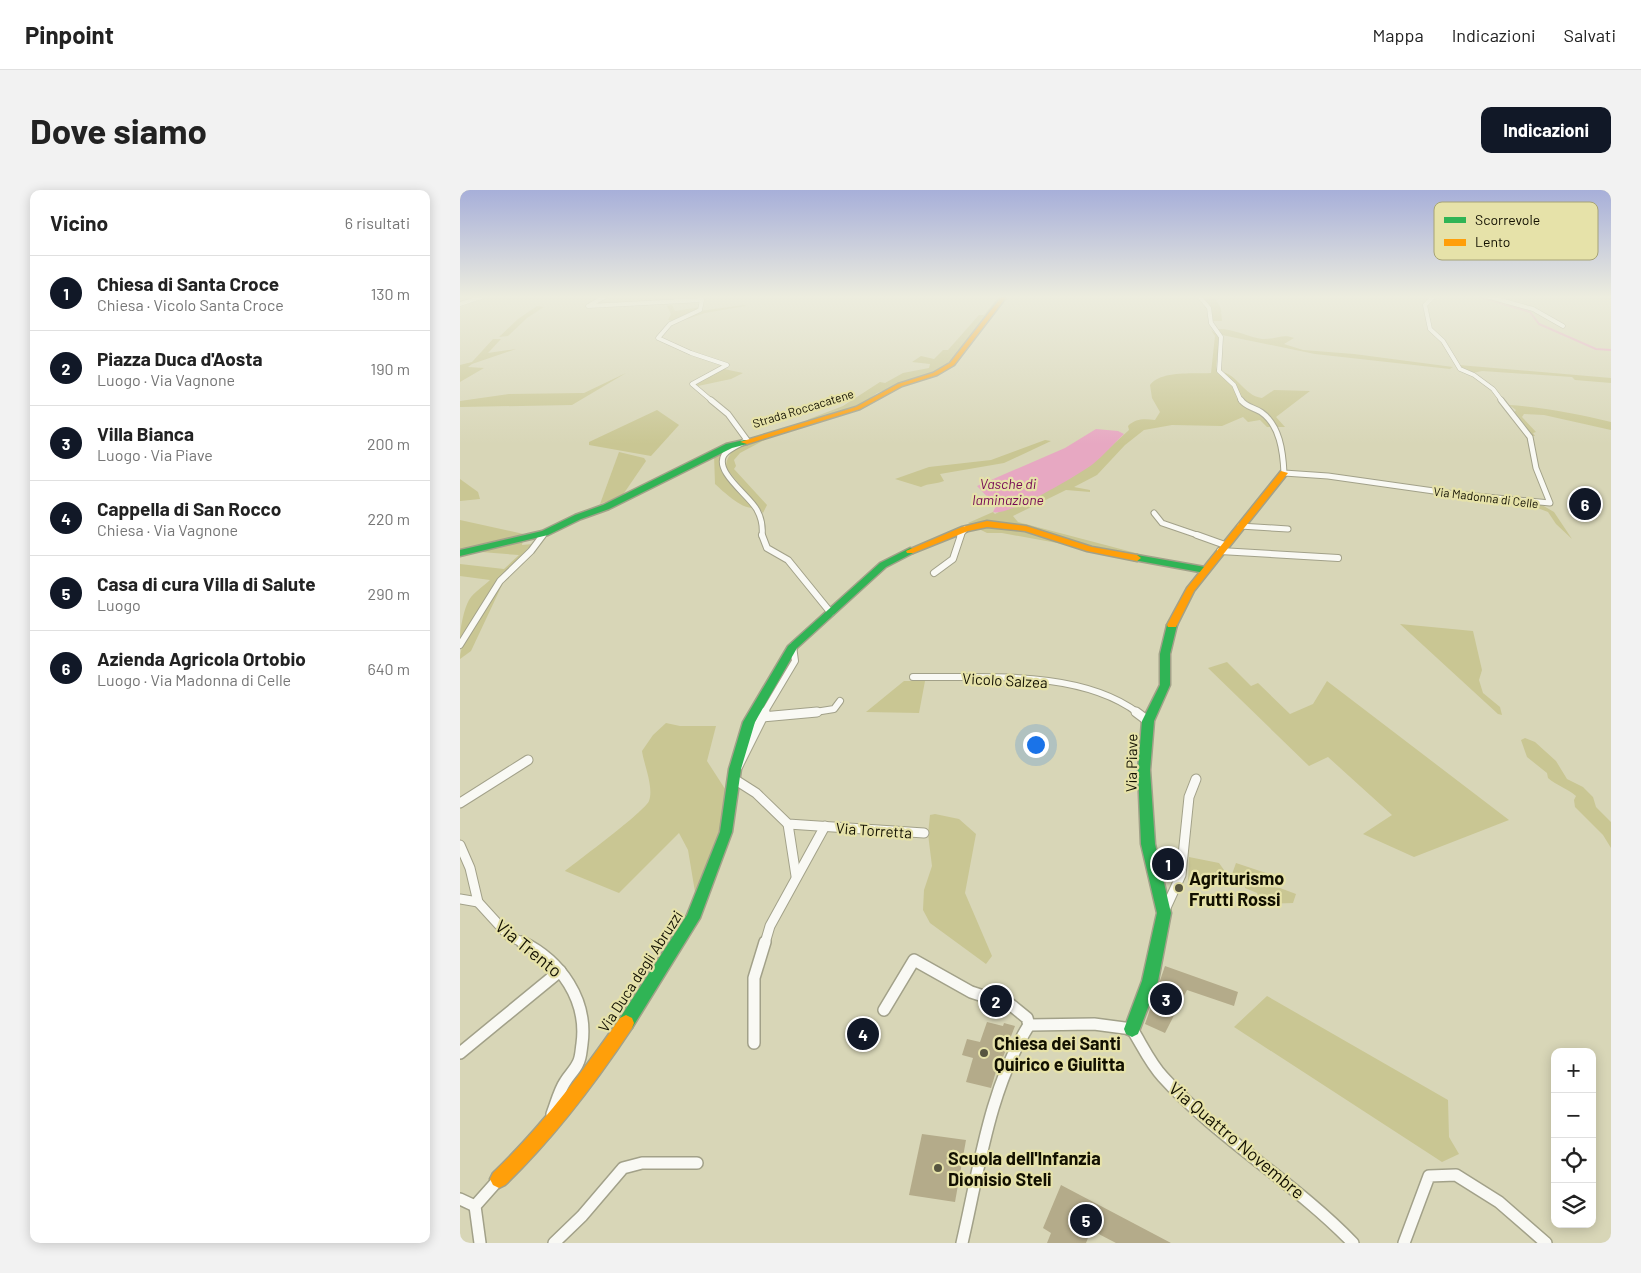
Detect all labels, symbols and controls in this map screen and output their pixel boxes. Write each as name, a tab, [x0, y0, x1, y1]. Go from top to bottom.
text: Pinpoint	[25, 20, 114, 49]
text: Mappa	[1373, 24, 1424, 46]
text: Indicazioni	[1452, 24, 1536, 46]
text: Salvati	[1564, 24, 1616, 46]
button: Indicazioni	[1481, 107, 1611, 153]
text: Dove siamo	[30, 109, 207, 151]
legend	[1434, 202, 1598, 260]
text: Vicino	[50, 210, 108, 235]
text: Scorrevole	[1475, 211, 1540, 228]
text: 6 risultati	[345, 213, 410, 232]
text: Lento	[1475, 233, 1510, 250]
text: Chiesa di Santa Croce	[97, 272, 279, 295]
text: 1	[63, 284, 69, 303]
text: 130 m	[371, 284, 410, 303]
text: Chiesa · Vicolo Santa Croce	[97, 295, 284, 314]
text: Piazza Duca d'Aosta	[97, 347, 263, 370]
text: 2	[62, 359, 70, 378]
text: 190 m	[371, 359, 410, 378]
text: Luogo · Via Vagnone	[97, 370, 235, 389]
street label: Strada Roccacatene	[751, 386, 855, 430]
text: Villa Bianca	[97, 422, 194, 445]
text: 3	[62, 434, 70, 453]
text: 200 m	[367, 434, 410, 453]
text: Luogo · Via Piave	[97, 445, 213, 464]
water label: Vasche di laminazione	[972, 475, 1044, 508]
street label: Via Madonna di Celle	[1433, 484, 1539, 510]
pin: 6	[1569, 485, 1601, 523]
text: Cappella di San Rocco	[97, 497, 281, 520]
text: 4	[61, 509, 71, 528]
text: 220 m	[367, 509, 410, 528]
text: Chiesa · Via Vagnone	[97, 520, 238, 539]
text: Casa di cura Villa di Salute	[97, 572, 316, 595]
text: 5	[62, 584, 70, 603]
text: 290 m	[368, 584, 410, 603]
text: Luogo	[97, 595, 141, 614]
text: Azienda Agricola Ortobio	[97, 647, 306, 670]
text: 6	[62, 659, 70, 678]
text: 640 m	[367, 659, 410, 678]
street label: Vicolo Salzea	[962, 669, 1048, 691]
text: Luogo · Via Madonna di Celle	[97, 670, 291, 689]
your location	[1023, 732, 1049, 758]
street label: Via Piave	[1121, 734, 1141, 792]
street label: Via Torretta	[835, 818, 913, 842]
pin: 1	[1152, 845, 1184, 883]
place label: Agriturismo Frutti Rossi	[1189, 867, 1284, 910]
marker: Agriturismo Frutti Rossi	[1173, 882, 1185, 894]
street label: Via Duca degli Abruzzi	[594, 907, 686, 1035]
street label: Via Trento	[491, 915, 567, 981]
pin: 3	[1150, 980, 1182, 1018]
pin: 2	[980, 982, 1012, 1020]
pin: 4	[847, 1015, 879, 1053]
place label: Chiesa dei Santi Quirico e Giulitta	[994, 1032, 1125, 1075]
marker: Chiesa dei Santi Quirico e Giulitta	[978, 1047, 990, 1059]
map controls	[1551, 1048, 1596, 1228]
button: +	[1551, 1048, 1596, 1093]
street label: Via Quattro Novembre	[1165, 1077, 1309, 1203]
button: −	[1551, 1093, 1596, 1138]
button: locate	[1551, 1138, 1596, 1183]
place label: Scuola dell'Infanzia Dionisio Steli	[948, 1147, 1101, 1190]
marker: Scuola dell'Infanzia Dionisio Steli	[932, 1162, 944, 1174]
button: layers	[1551, 1183, 1596, 1228]
pin: 5	[1070, 1201, 1102, 1239]

